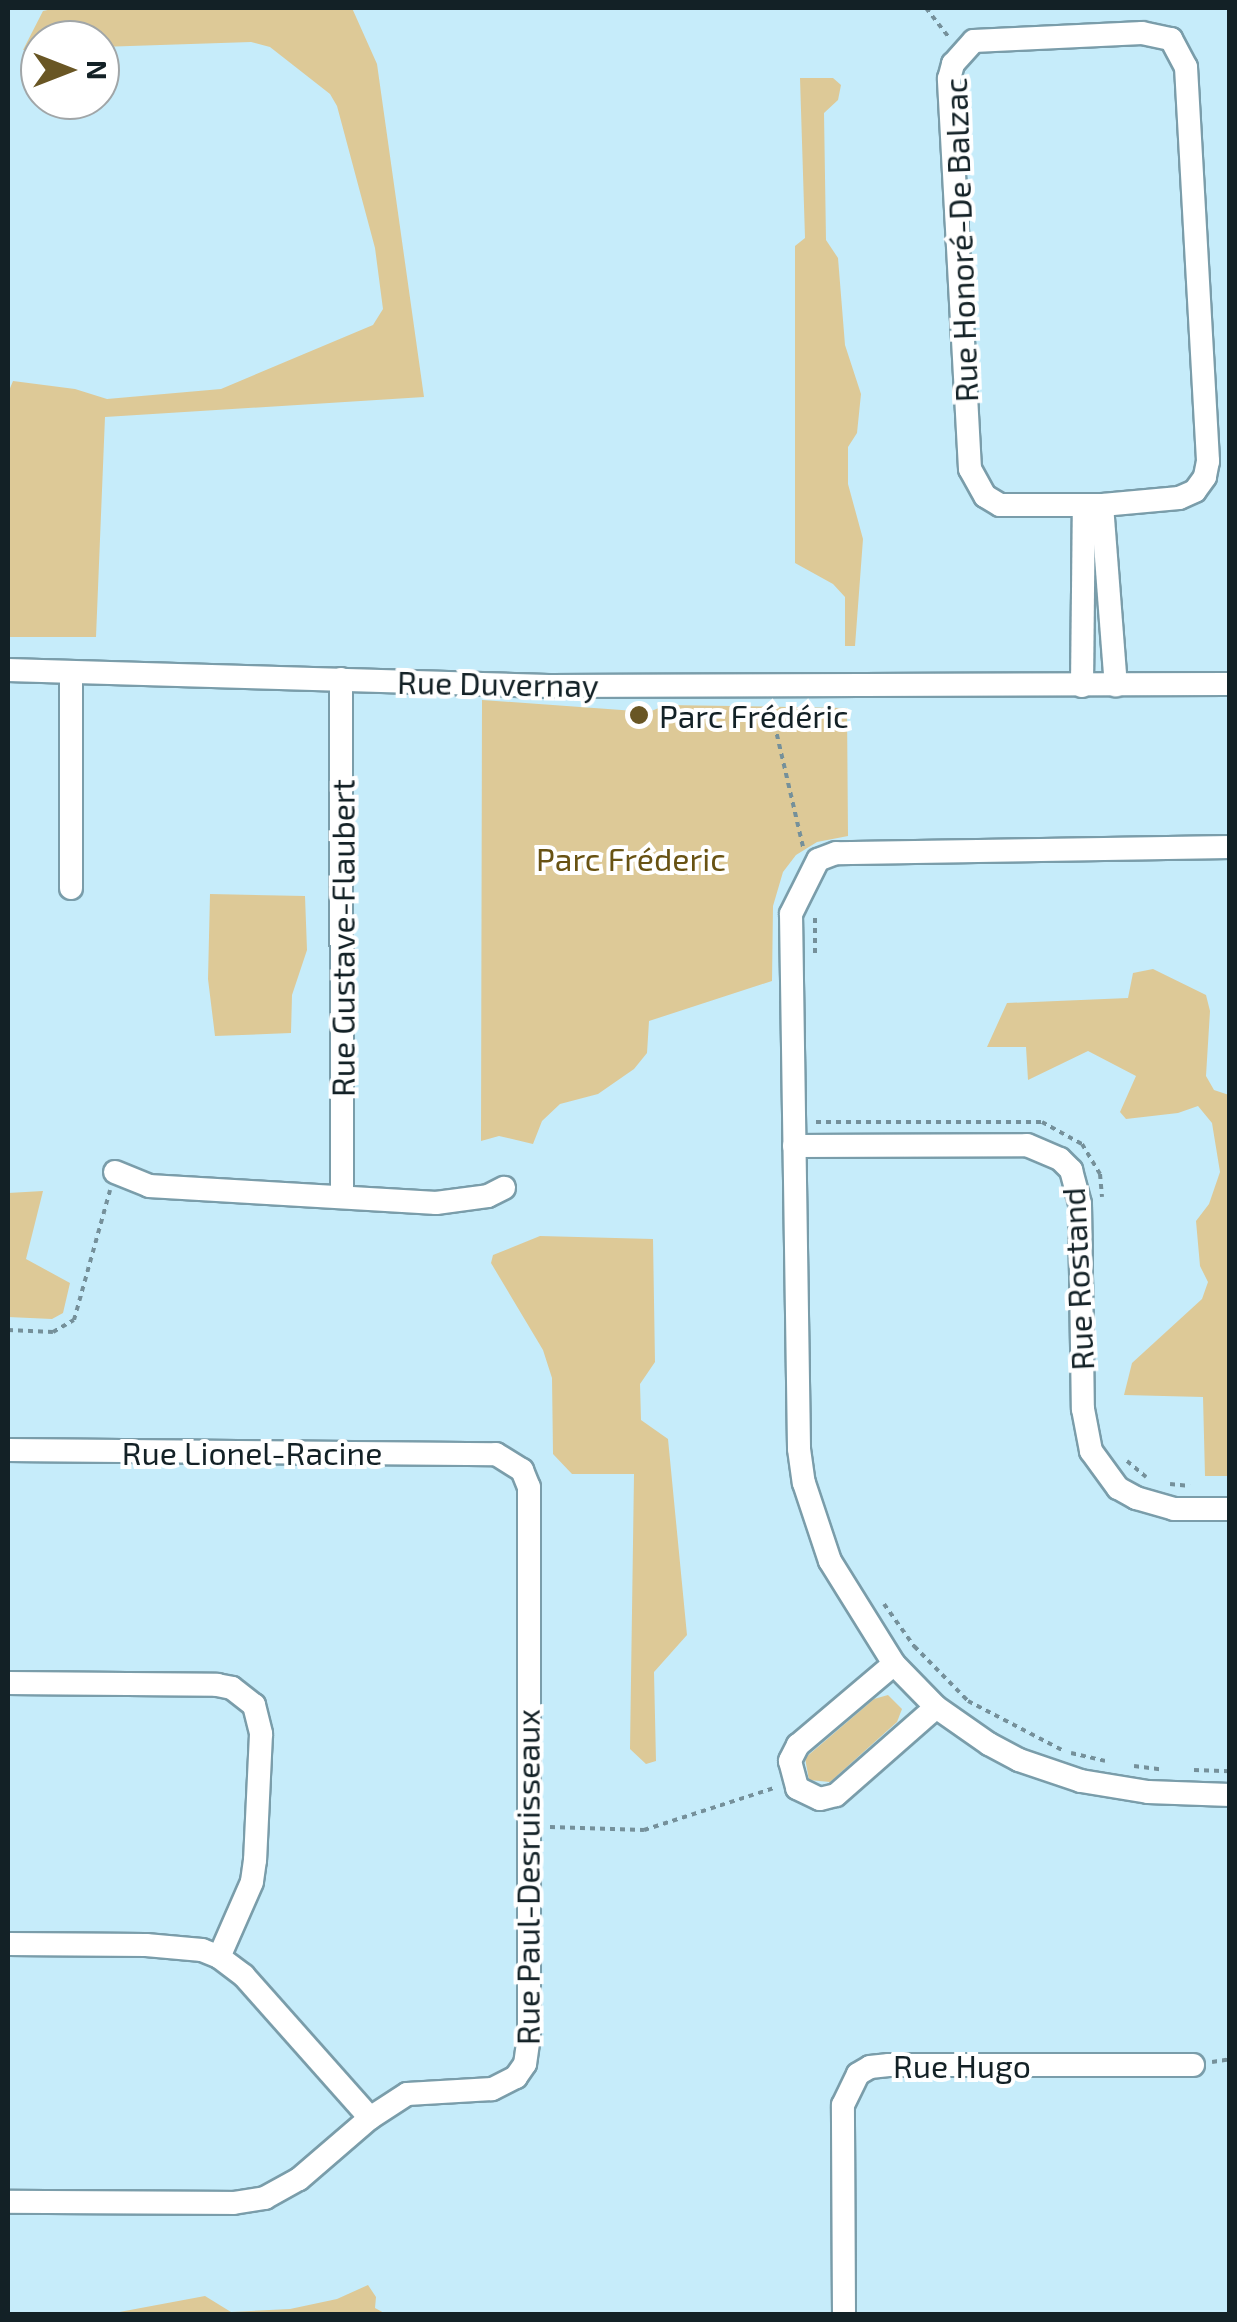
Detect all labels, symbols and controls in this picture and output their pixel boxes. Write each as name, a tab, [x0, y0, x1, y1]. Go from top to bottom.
north arrow	[20, 20, 120, 120]
text: N	[81, 60, 115, 80]
street label: Rue Honoré-De Balzac	[935, 77, 985, 403]
street label: Rue Duvernay	[397, 662, 599, 704]
place label: Parc Frédéric	[659, 696, 849, 734]
marker: Parc Frédéric	[628, 704, 650, 726]
street label: Rue Gustave-Flaubert	[323, 779, 361, 1097]
park label: Parc Fréderic	[536, 839, 726, 877]
street label: Rue Rostand	[1053, 1187, 1101, 1371]
street label: Rue Lionel-Racine	[122, 1433, 382, 1471]
street label: Rue Paul-Desruisseaux	[508, 1709, 546, 2045]
street label: Rue Hugo	[893, 2046, 1031, 2084]

